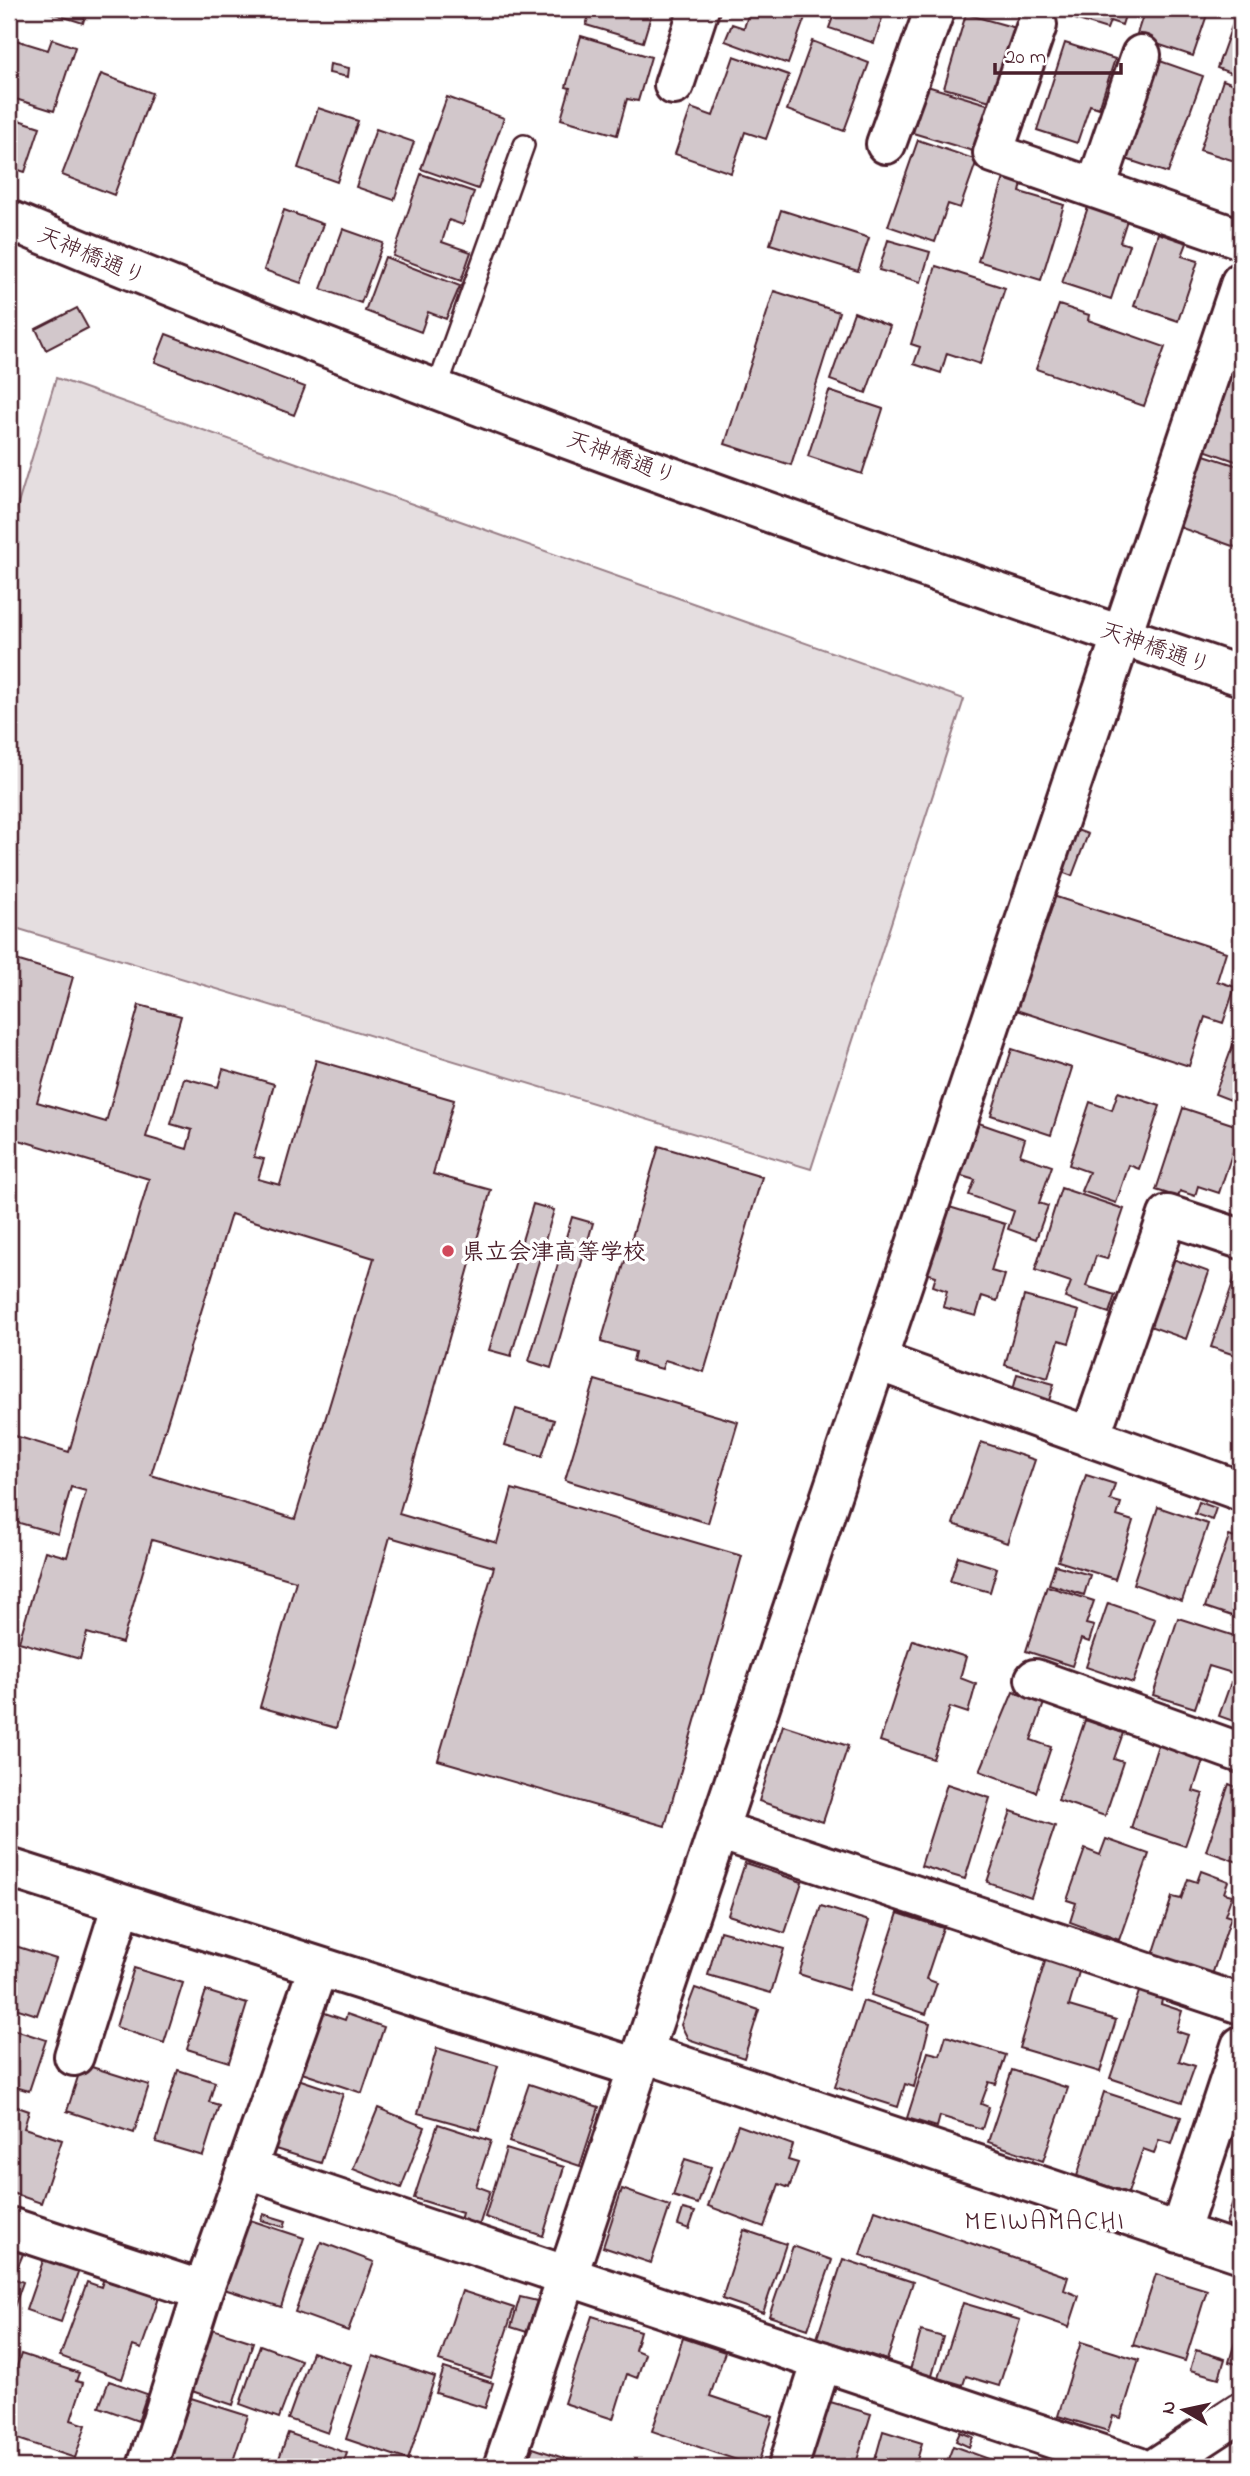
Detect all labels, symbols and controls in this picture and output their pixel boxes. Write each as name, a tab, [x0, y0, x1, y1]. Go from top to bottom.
scale bar	[995, 32, 1120, 76]
text: 20 m	[1005, 43, 1046, 73]
street label: 天神橋通り	[32, 220, 150, 295]
street label: 天神橋通り	[561, 424, 681, 495]
street label: 天神橋通り	[1095, 615, 1215, 684]
place label: 県立会津高等学校	[462, 1237, 646, 1270]
marker: 県立会津高等学校	[440, 1243, 456, 1259]
district label: MEIWAMACHI	[964, 2204, 1126, 2242]
north arrow	[1148, 2374, 1218, 2444]
text: N	[1155, 2399, 1184, 2416]

